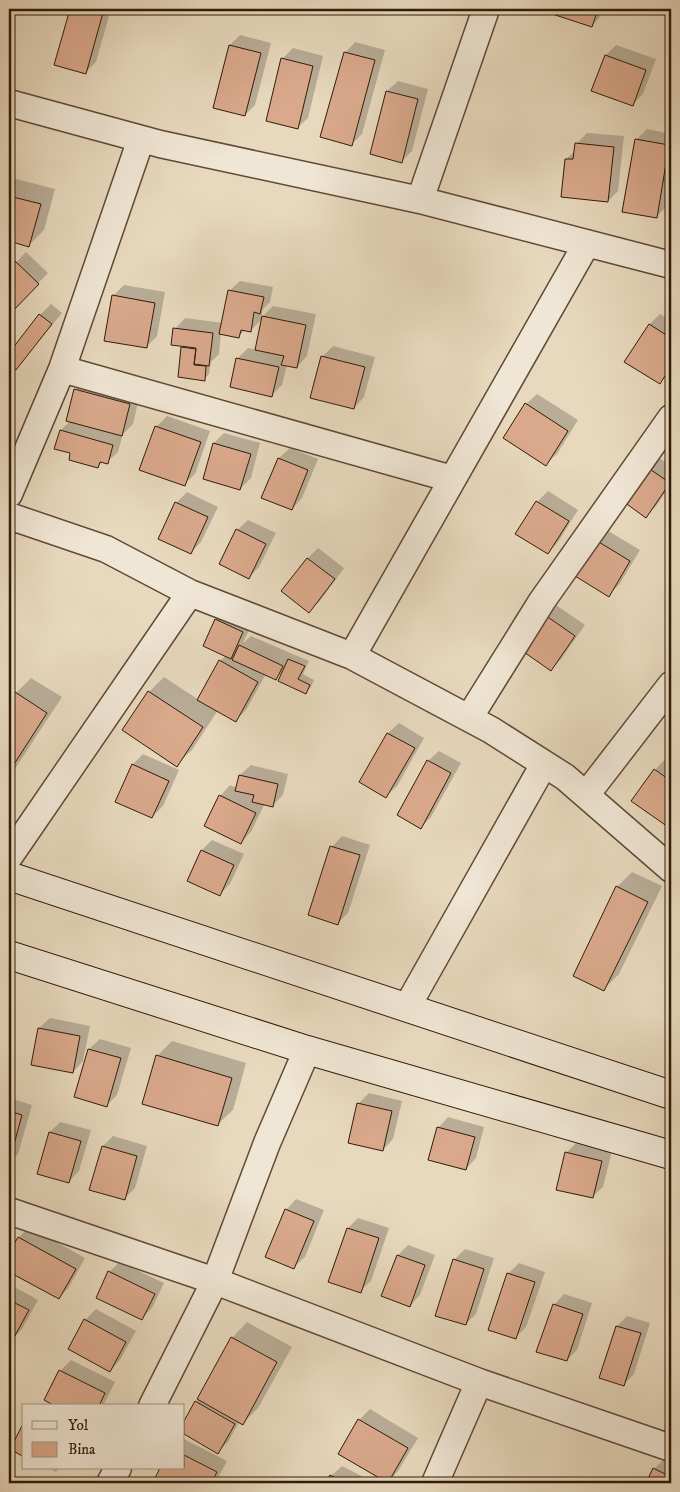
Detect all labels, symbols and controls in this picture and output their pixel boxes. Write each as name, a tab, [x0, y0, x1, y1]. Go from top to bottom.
legend	[22, 1404, 185, 1470]
text: Yol	[68, 1416, 89, 1435]
text: Bina	[68, 1440, 96, 1459]

